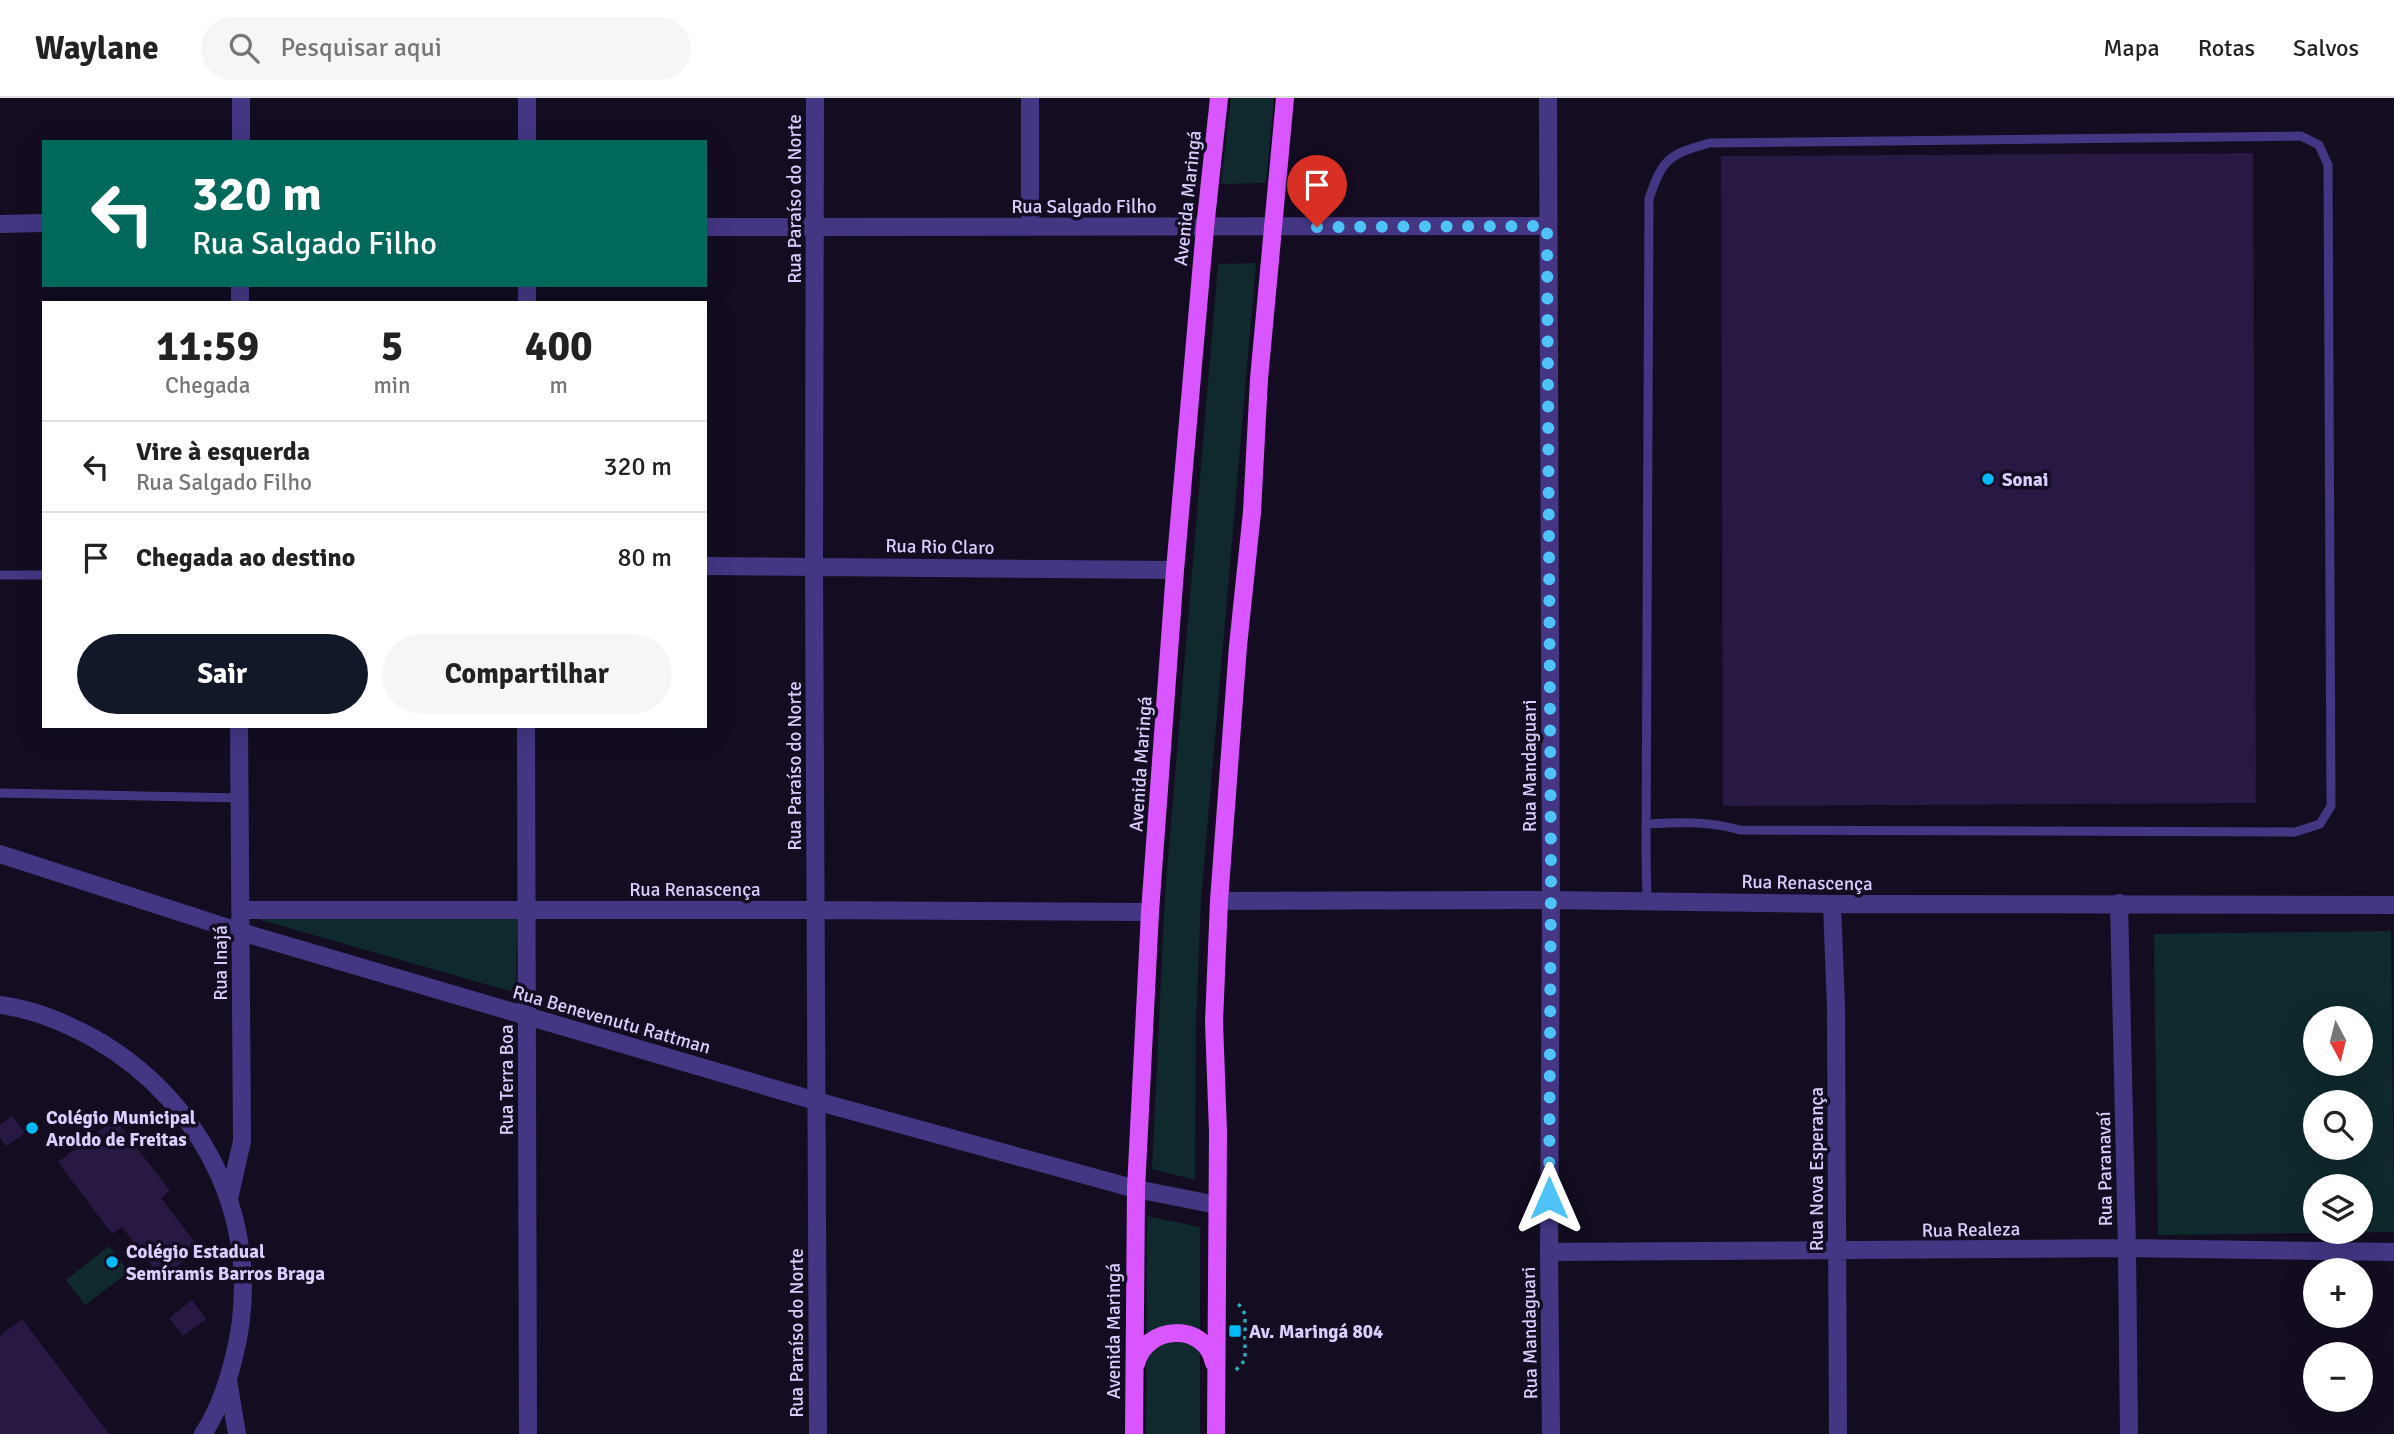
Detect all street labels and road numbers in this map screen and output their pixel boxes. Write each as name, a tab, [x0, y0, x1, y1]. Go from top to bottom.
street label: Rua Paraíso do Norte	[783, 114, 807, 284]
street label: Avenida Maringá	[1169, 129, 1207, 267]
street label: Rua Salgado Filho	[1011, 195, 1157, 219]
street label: Rua Rio Claro	[885, 534, 995, 560]
street label: Rua Paraíso do Norte	[783, 681, 807, 851]
street label: Avenida Maringá	[1124, 695, 1158, 833]
street label: Rua Mandaguari	[1518, 700, 1542, 832]
street label: Rua Renascença	[1741, 870, 1873, 896]
street label: Rua Renascença	[629, 878, 761, 902]
street label: Rua Inajá	[209, 925, 233, 1001]
street label: Rua Benevenutu Rattman	[510, 980, 714, 1060]
street label: Rua Terra Boa	[495, 1024, 519, 1136]
street label: Rua Nova Esperança	[1805, 1087, 1829, 1251]
street label: Rua Paranavaí	[2092, 1111, 2118, 1227]
street label: Rua Realeza	[1922, 1217, 2020, 1243]
street label: Rua Paraíso do Norte	[785, 1248, 809, 1418]
street label: Avenida Maringá	[1102, 1263, 1126, 1399]
street label: Rua Mandaguari	[1517, 1266, 1543, 1400]

